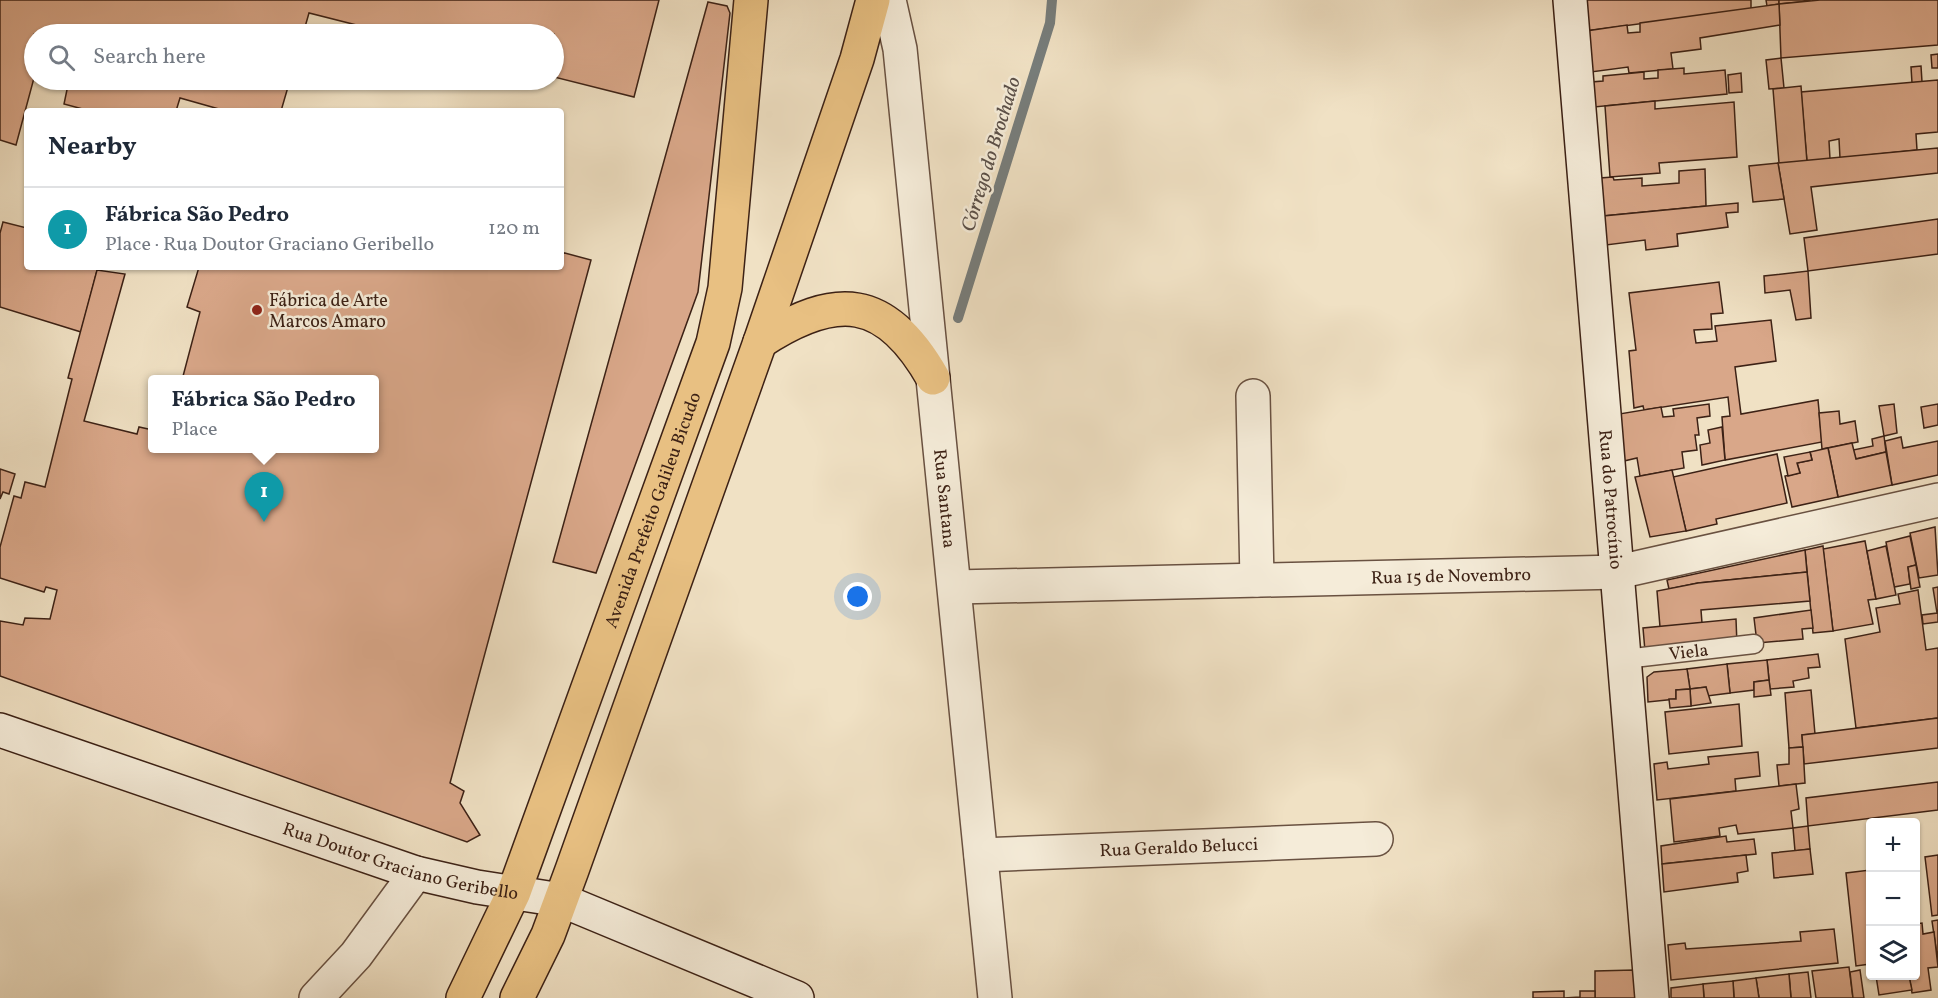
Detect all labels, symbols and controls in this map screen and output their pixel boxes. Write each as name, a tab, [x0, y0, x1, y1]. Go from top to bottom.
search box	[24, 24, 564, 90]
icon: search	[45, 41, 78, 74]
text: Search here	[93, 42, 206, 73]
water label: Córrego do Brochado	[955, 74, 1029, 236]
text: Nearby	[48, 129, 137, 165]
text: Fábrica São Pedro	[105, 200, 289, 231]
text: 1	[63, 215, 72, 243]
text: 120 m	[488, 215, 540, 243]
text: Place · Rua Doutor Graciano Geribello	[105, 231, 434, 259]
place label: Fábrica de Arte Marcos Amaro	[269, 289, 388, 335]
marker: Fábrica de Arte Marcos Amaro	[250, 303, 264, 317]
popup	[148, 375, 379, 453]
text: Fábrica São Pedro	[172, 385, 355, 416]
street label: Avenida Prefeito Galileu Bicudo	[600, 389, 708, 632]
text: Place	[172, 416, 218, 444]
street label: Rua do Patrocínio	[1591, 429, 1628, 570]
street label: Rua Santana	[926, 448, 961, 550]
pin: 1	[244, 472, 284, 522]
street label: Rua 15 de Novembro	[1371, 563, 1531, 592]
your location	[843, 582, 872, 611]
street label: Viela	[1668, 638, 1710, 668]
street label: Rua Doutor Graciano Geribello	[279, 817, 520, 907]
map controls	[1866, 818, 1920, 980]
button: +	[1866, 818, 1920, 872]
street label: Rua Geraldo Belucci	[1099, 833, 1259, 864]
button: −	[1866, 872, 1920, 926]
button: layers	[1866, 926, 1920, 980]

